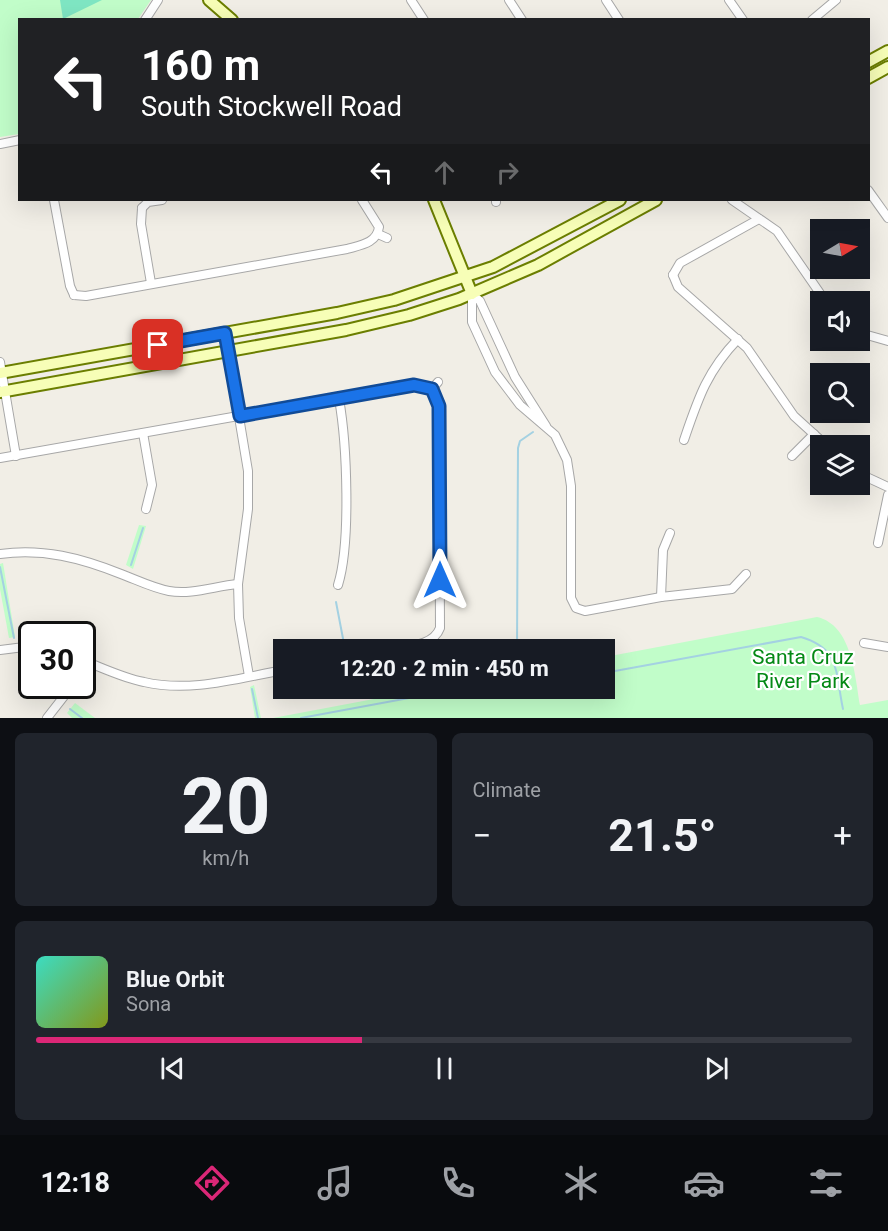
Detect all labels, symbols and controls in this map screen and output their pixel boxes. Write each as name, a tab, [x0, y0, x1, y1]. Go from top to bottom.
text: 160 m	[141, 41, 260, 90]
icon: left	[42, 42, 120, 120]
text: South Stockwell Road	[141, 91, 402, 123]
icon: left	[365, 156, 398, 189]
icon: ahead	[428, 156, 461, 189]
icon: right	[491, 156, 524, 189]
north arrow	[810, 219, 870, 279]
map controls	[810, 219, 870, 495]
button: sound	[810, 291, 870, 351]
pin	[132, 319, 183, 370]
icon: arrive	[141, 328, 174, 361]
button: search	[810, 363, 870, 423]
button: layers	[810, 435, 870, 495]
position arrow	[408, 548, 472, 612]
speed limit sign: 30	[18, 621, 96, 699]
park label: Santa Cruz River Park	[752, 645, 854, 693]
text: 12:20 · 2 min · 450 m	[339, 656, 549, 681]
text: 20	[181, 761, 271, 852]
text: Climate	[473, 778, 541, 802]
text: 21.5°	[608, 809, 716, 862]
text: −	[473, 816, 491, 855]
text: +	[833, 816, 852, 855]
text: km/h	[202, 846, 249, 870]
text: Blue Orbit	[126, 967, 224, 992]
text: Sona	[126, 992, 171, 1016]
icon: previous	[156, 1052, 189, 1085]
icon: pause	[428, 1052, 461, 1085]
icon: next	[700, 1052, 733, 1085]
icon: directions	[191, 1162, 233, 1204]
icon: music	[314, 1162, 356, 1204]
icon: phone	[437, 1162, 479, 1204]
icon: climate	[560, 1162, 602, 1204]
icon: car	[683, 1162, 725, 1204]
icon: filters	[805, 1162, 847, 1204]
text: 12:18	[40, 1167, 110, 1199]

